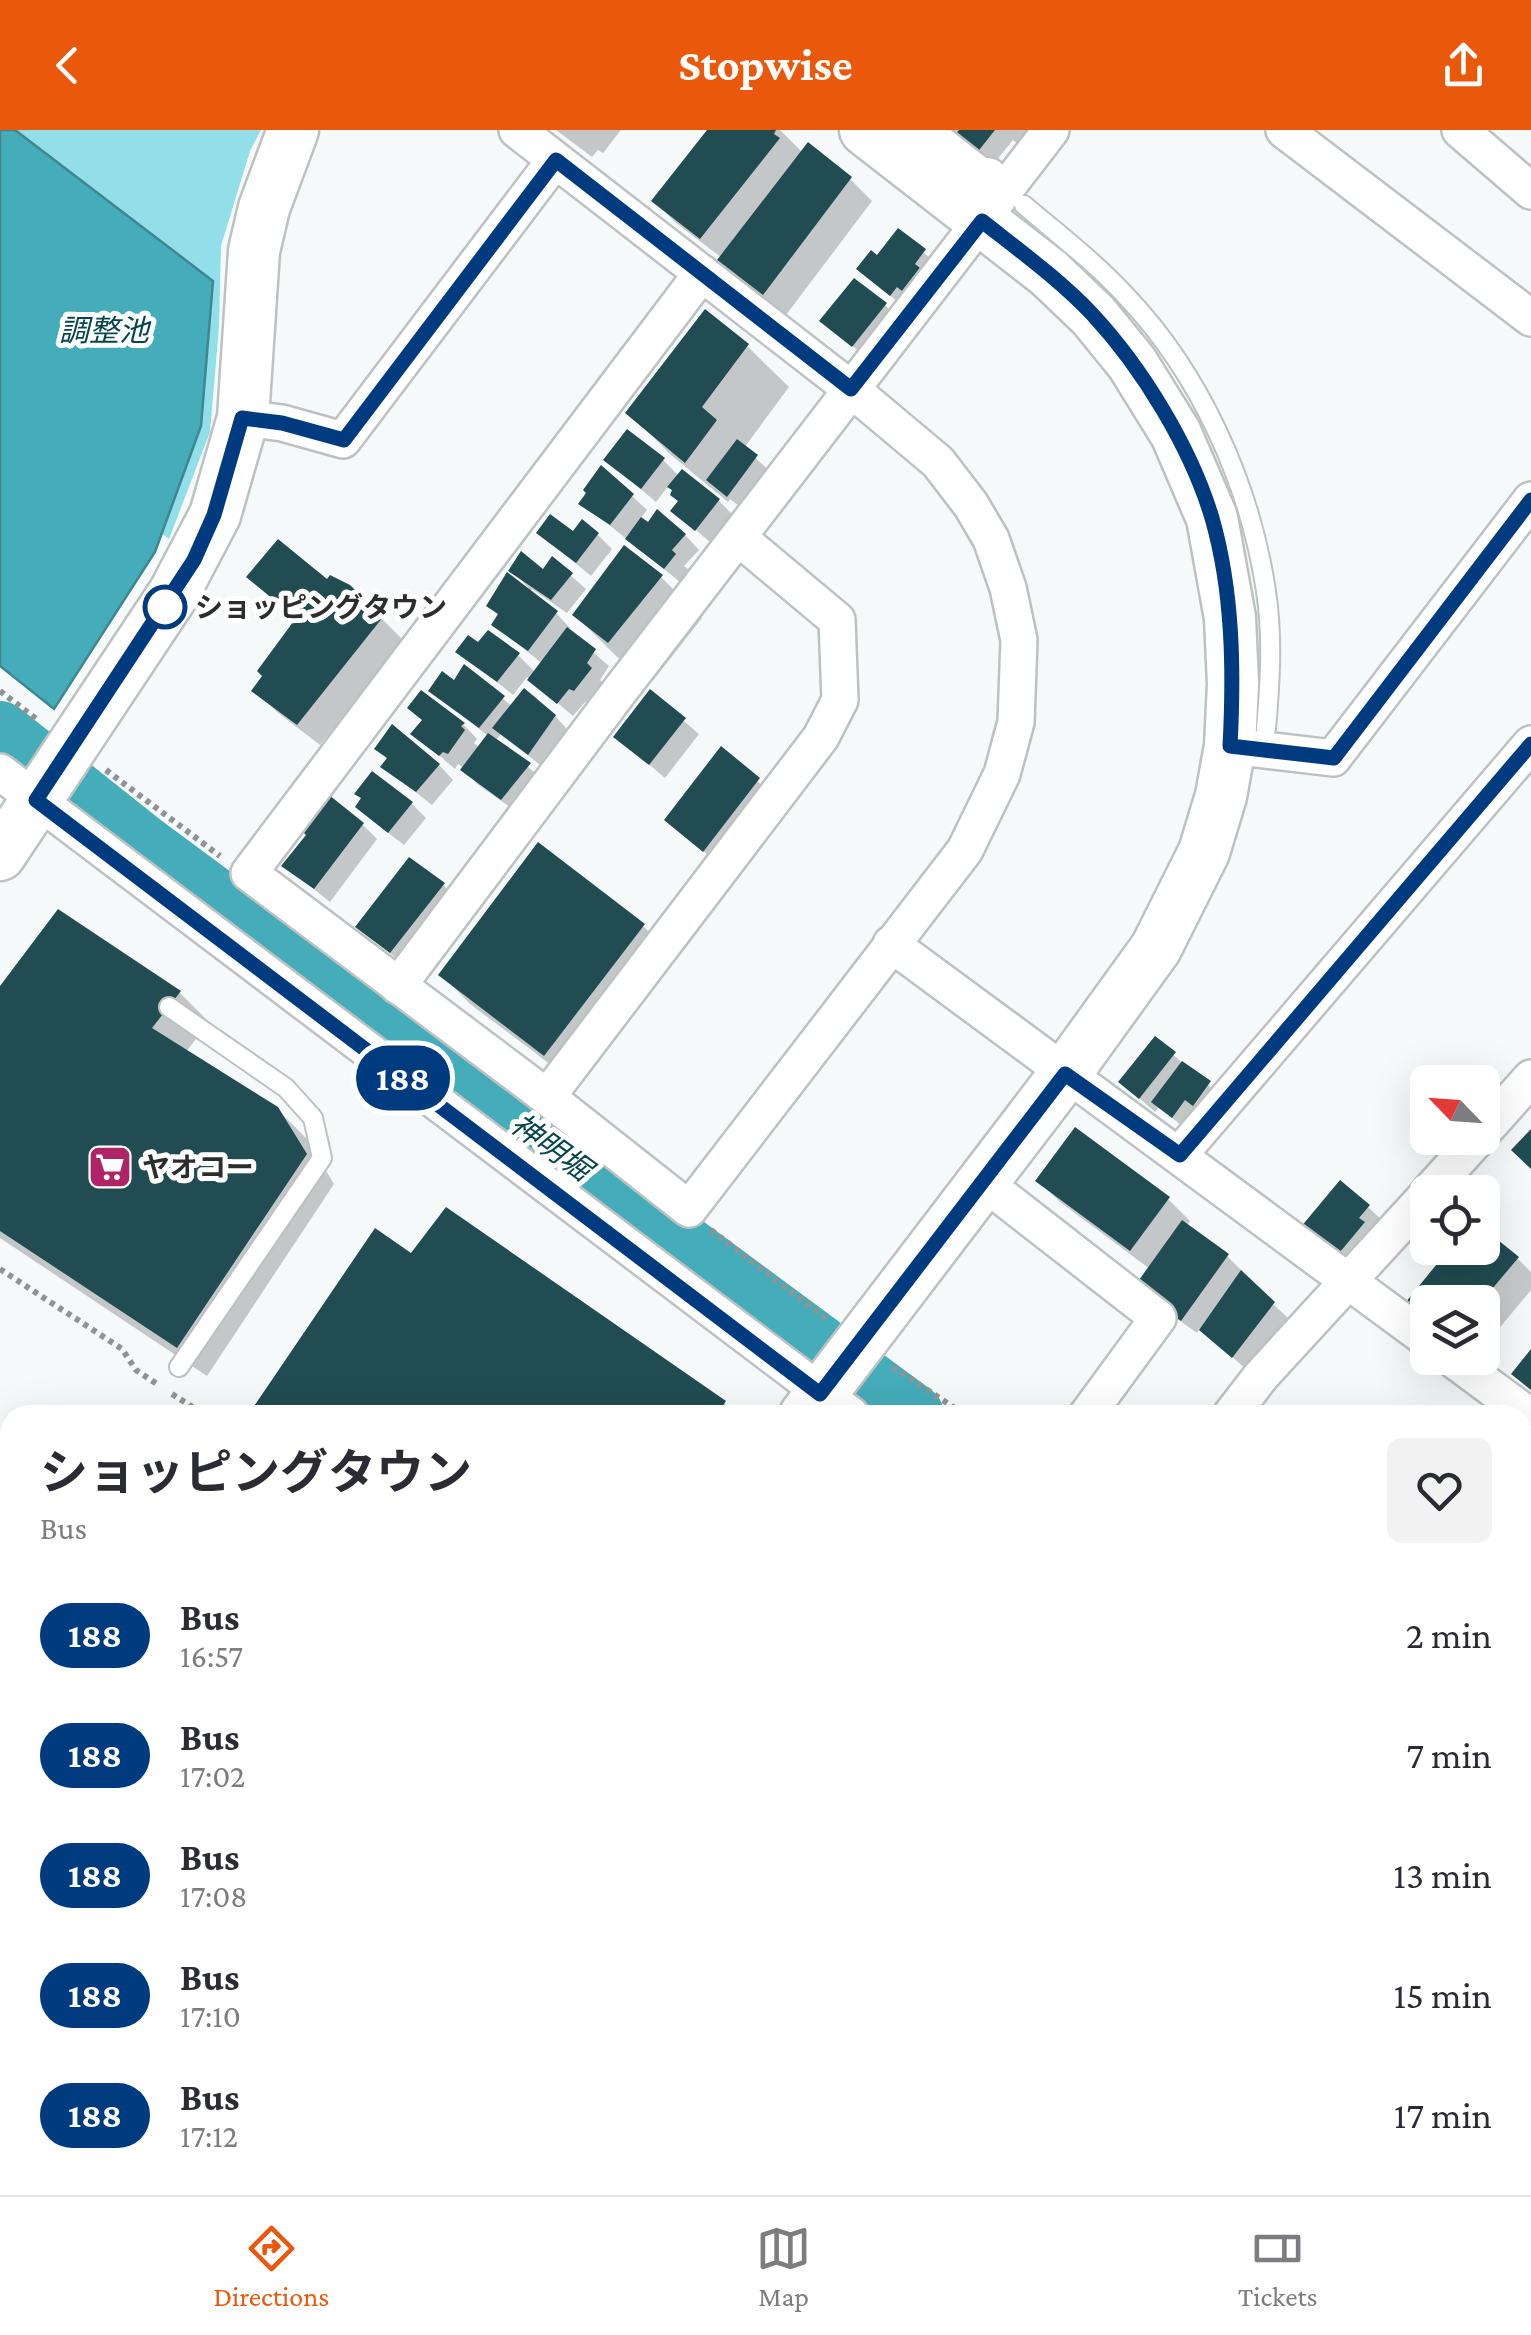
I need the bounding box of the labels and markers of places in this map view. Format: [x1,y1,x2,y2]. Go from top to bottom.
marker: ショッピングタウン [144,586,186,628]
place label: ショッピングタウン [195,592,447,623]
supermarket icon: ヤオコー [87,1144,133,1190]
place label: ヤオコー [142,1152,254,1183]

